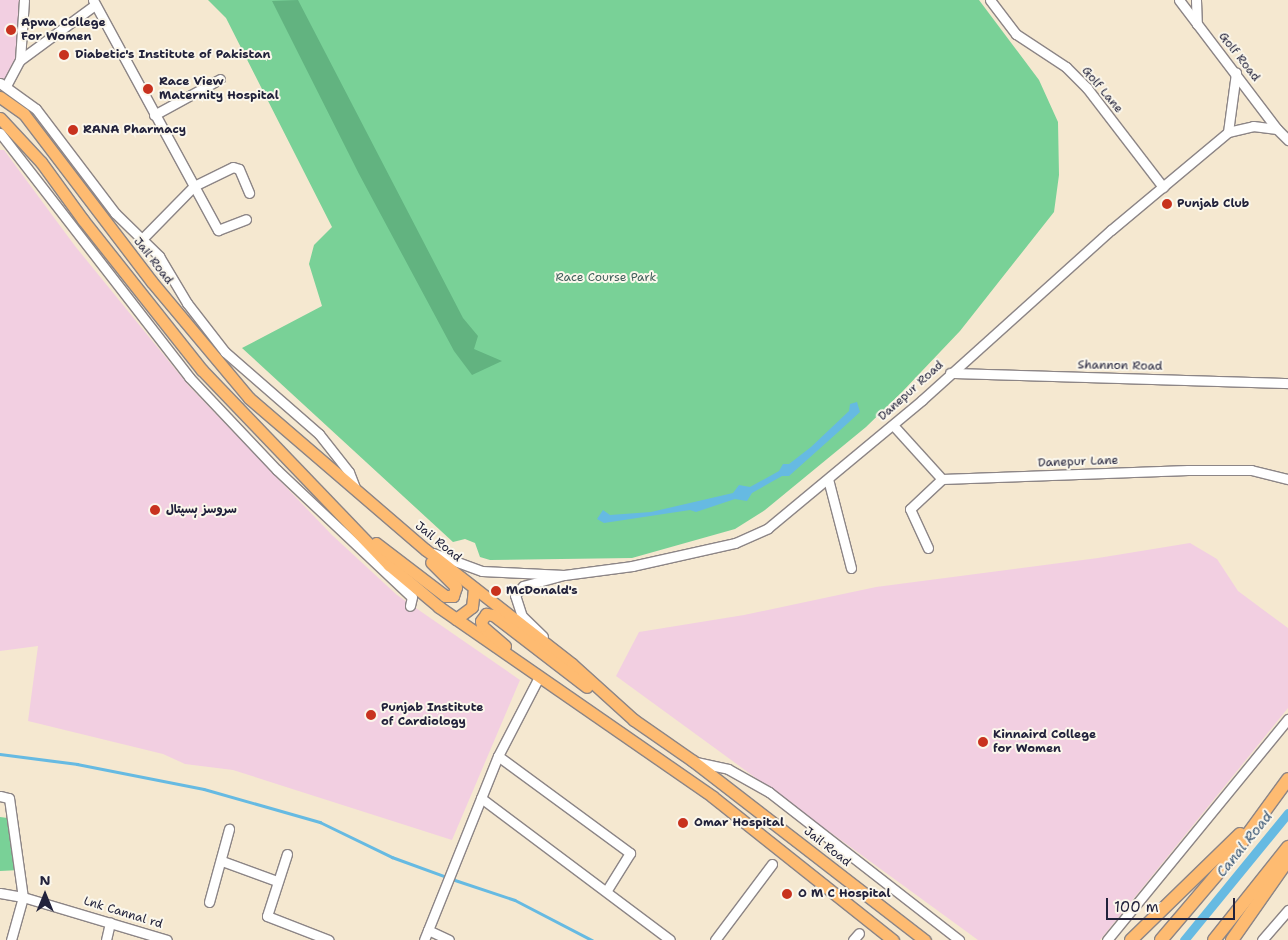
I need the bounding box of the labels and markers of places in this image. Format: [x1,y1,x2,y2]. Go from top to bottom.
place label: Apwa College For Women [21,16,106,44]
marker: Apwa College For Women [5,24,17,36]
marker: Diabetic's Institute of Pakistan [57,48,71,62]
place label: Diabetic's Institute of Pakistan [75,48,270,62]
place label: Race View Maternity Hospital [159,75,279,103]
marker: Race View Maternity Hospital [141,82,155,96]
place label: RANA Pharmacy [83,123,186,137]
marker: RANA Pharmacy [67,124,79,136]
place label: Punjab Club [1177,197,1249,211]
marker: Punjab Club [1161,198,1173,210]
marker: سروسز ہسپتال [148,503,162,517]
place label: سروسز ہسپتال [166,503,237,517]
place label: McDonald's [506,584,578,598]
marker: McDonald's [490,585,502,597]
place label: Punjab Institute of Cardiology [381,701,484,729]
marker: Punjab Institute of Cardiology [365,709,377,721]
place label: Kinnaird College for Women [993,728,1096,756]
marker: Kinnaird College for Women [977,736,989,748]
marker: Omar Hospital [676,816,690,830]
place label: Omar Hospital [694,816,784,830]
marker: O M C Hospital [780,887,794,901]
place label: O M C Hospital [798,887,891,901]

